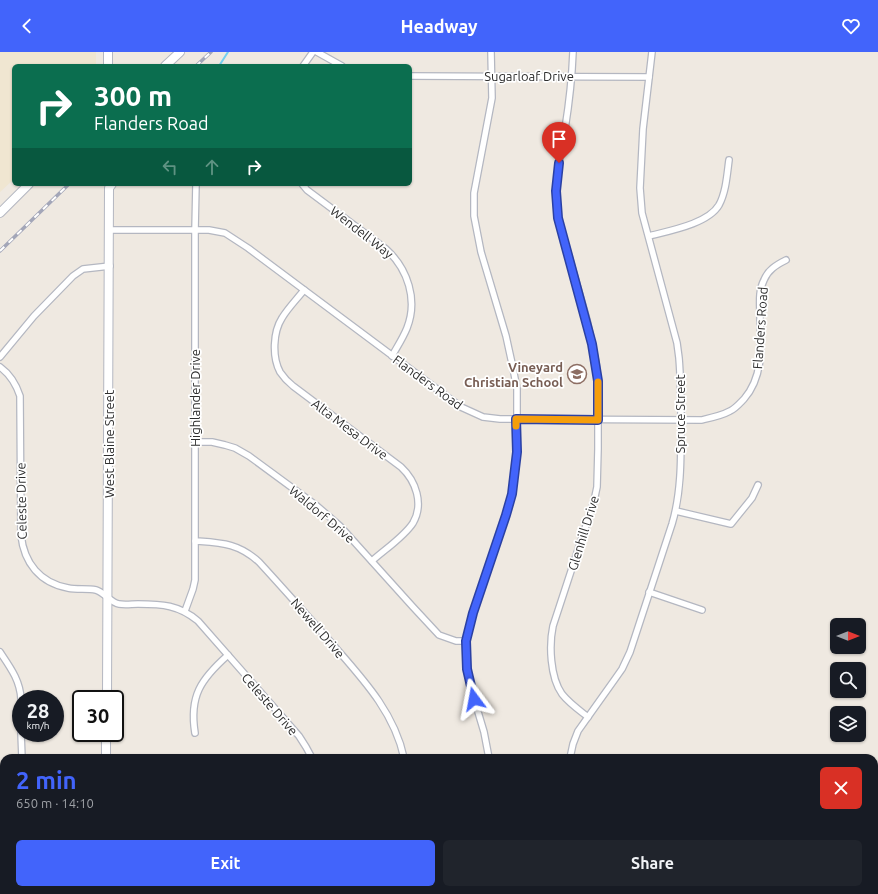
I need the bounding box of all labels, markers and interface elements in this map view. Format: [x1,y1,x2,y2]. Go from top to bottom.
icon: back [16,15,38,37]
icon: heart [840,15,862,37]
text: Headway [400,16,478,36]
street label: Sugarloaf Drive [484,69,574,83]
icon: right [28,80,80,132]
text: 300 m [94,80,172,111]
text: Flanders Road [94,113,208,133]
pin [542,122,576,163]
icon: arrive [548,128,570,150]
icon: left [159,156,181,178]
icon: ahead [201,156,223,178]
icon: right [243,156,265,178]
street label: Wendell Way [328,203,396,261]
street label: Flanders Road [750,286,770,370]
street label: Highlander Drive [188,349,202,447]
street label: Flanders Road [390,352,466,412]
place label: Vineyard Christian School [464,360,563,389]
school or university icon: Vineyard Christian School [566,363,588,385]
street label: Spruce Street [673,374,687,454]
street label: West Blaine Street [102,390,116,498]
street label: Alta Mesa Drive [309,396,391,462]
street label: Celeste Drive [13,462,29,540]
street label: Waldorf Drive [287,483,357,545]
street label: Glenhill Drive [565,494,601,572]
street label: Newell Drive [288,595,348,661]
north arrow [830,618,866,654]
map controls [830,618,866,742]
button: search [830,662,866,698]
street label: Celeste Drive [239,670,301,738]
position arrow [453,678,495,720]
speed limit sign: 30 [72,690,124,742]
text: 28 [27,699,49,722]
button: layers [830,706,866,742]
text: km/h [26,720,50,731]
text: 2 min [16,767,77,794]
button: close [820,767,862,809]
text: 650 m · 14:10 [16,796,94,810]
button: Exit [16,840,435,886]
button: Share [443,840,862,886]

